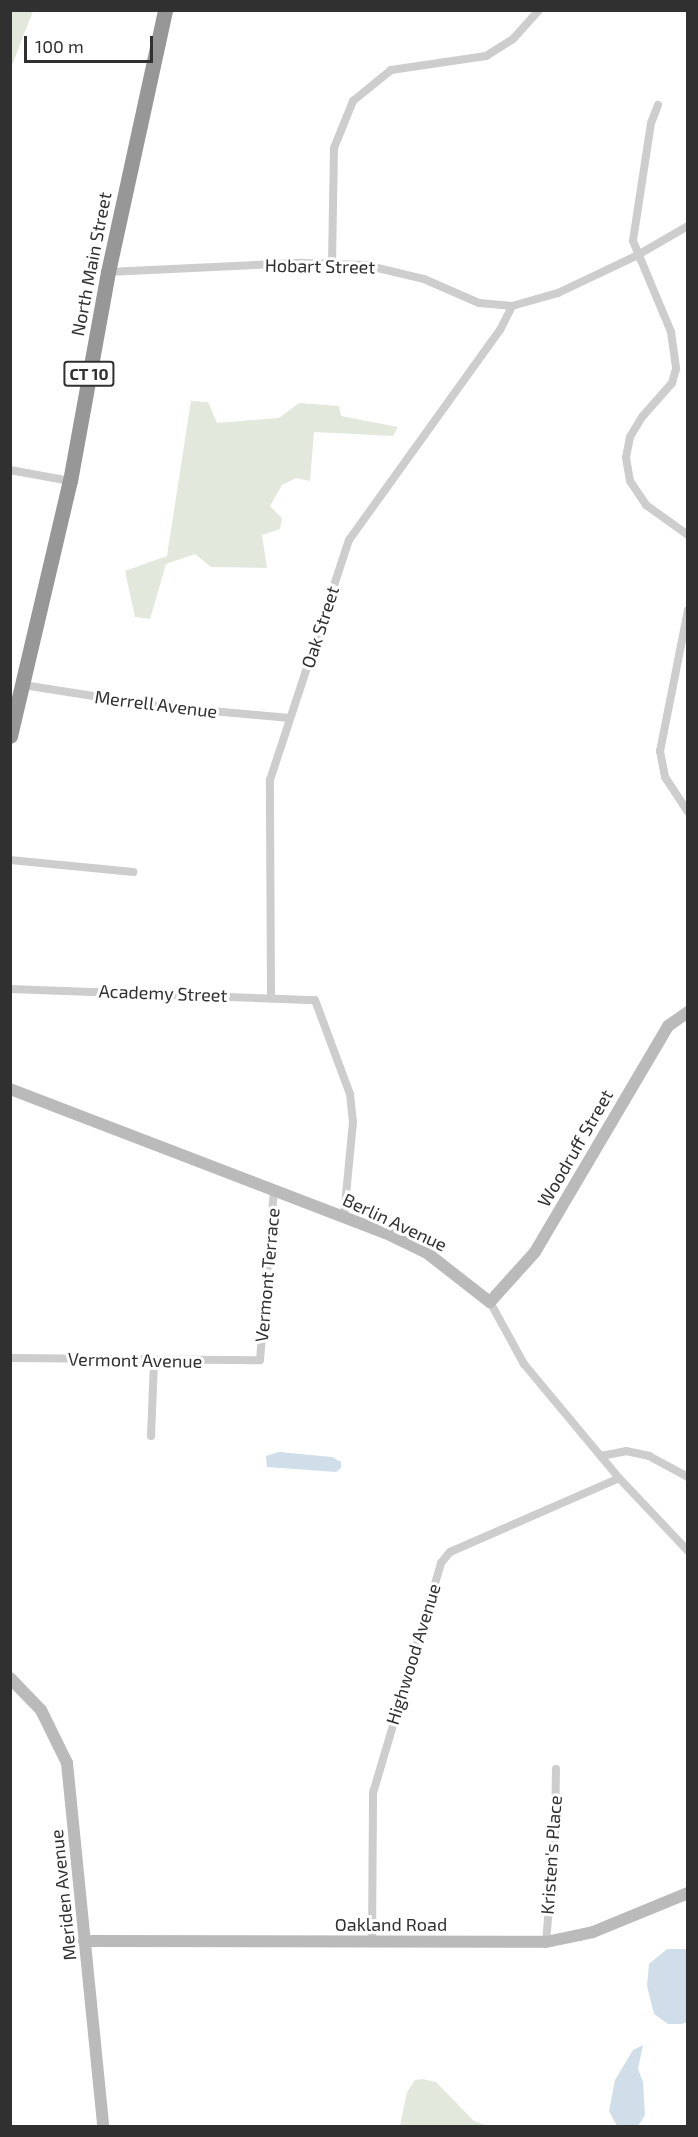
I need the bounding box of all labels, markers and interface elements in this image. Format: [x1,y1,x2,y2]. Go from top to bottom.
scale bar [27,24,156,62]
text: 100 m [35,35,84,57]
street label: North Main Street [66,190,116,338]
street label: Hobart Street [265,254,375,278]
road number: CT 10 [62,361,116,387]
street label: Oak Street [297,583,343,671]
street label: Merrell Avenue [93,686,219,722]
street label: Academy Street [98,980,228,1006]
street label: Woodruff Street [533,1086,617,1210]
street label: Berlin Avenue [339,1188,451,1256]
street label: Vermont Terrace [250,1207,284,1343]
street label: Vermont Avenue [67,1348,203,1372]
street label: Highwood Avenue [381,1581,445,1727]
street label: Kristen's Place [536,1795,566,1915]
street label: Meriden Avenue [45,1828,81,1962]
street label: Oakland Road [335,1913,447,1935]

